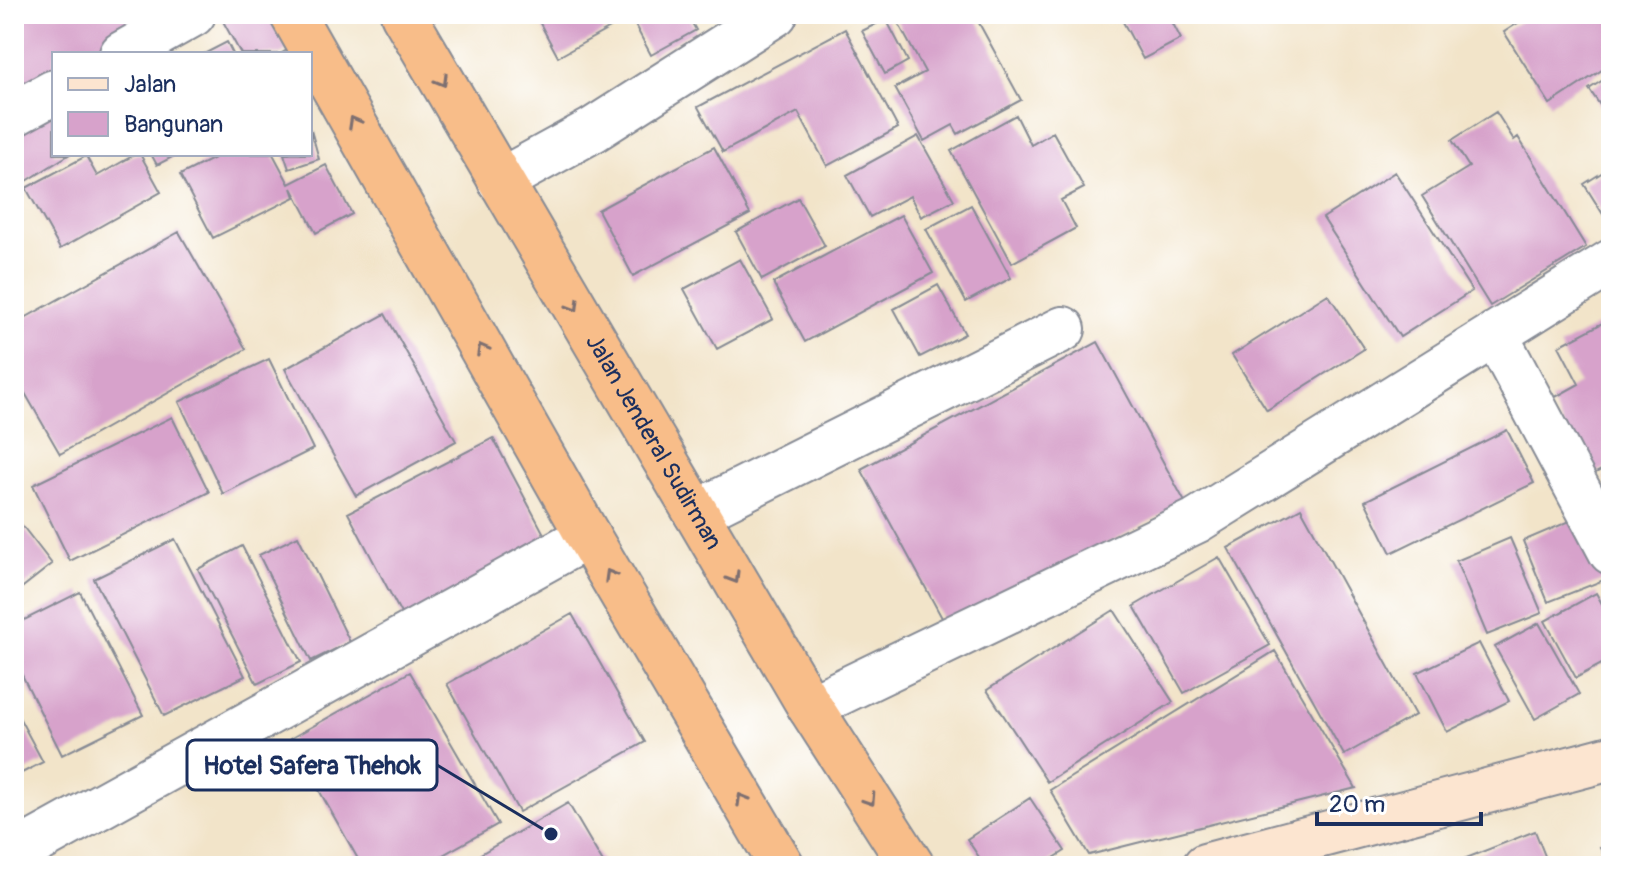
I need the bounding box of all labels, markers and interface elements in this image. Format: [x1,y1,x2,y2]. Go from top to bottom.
legend [52,52,312,156]
text: Jalan [124,70,176,99]
one-way arrow [432,73,448,87]
text: Bangunan [124,110,223,139]
one-way arrow [348,117,364,131]
one-way arrow [564,297,580,312]
street label: Jalan Jenderal Sudirman [580,329,729,555]
one-way arrow [476,343,491,357]
one-way arrow [604,569,620,584]
one-way arrow [724,569,740,584]
callout: Hotel Safera Thehok [187,740,437,790]
text: Hotel Safera Thehok [203,750,422,782]
scale bar [1317,776,1481,826]
text: 20 m [1329,790,1385,819]
one-way arrow [860,791,875,806]
one-way arrow [736,793,752,808]

